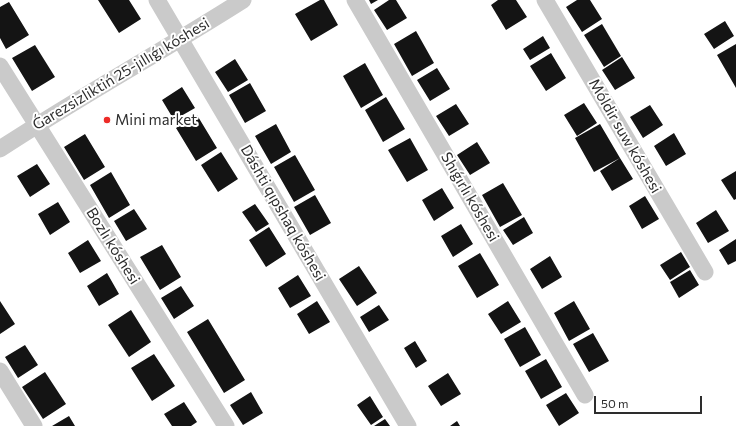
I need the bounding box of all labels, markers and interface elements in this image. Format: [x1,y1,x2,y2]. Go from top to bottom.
street label: Ǵarezsizliktiń 25-jıllıǵı kóshesi [29,14,213,134]
street label: Móldir suw kóshesi [585,76,665,196]
place label: Mini market [115,111,197,129]
marker: Mini market [102,115,112,125]
street label: Dáshti qıpshaq kóshesi [237,142,329,284]
street label: Shıǵırlı kóshesi [437,149,503,245]
street label: Bozlı kóshesi [82,204,144,288]
scale bar [596,388,704,414]
text: 50 m [601,396,629,410]

